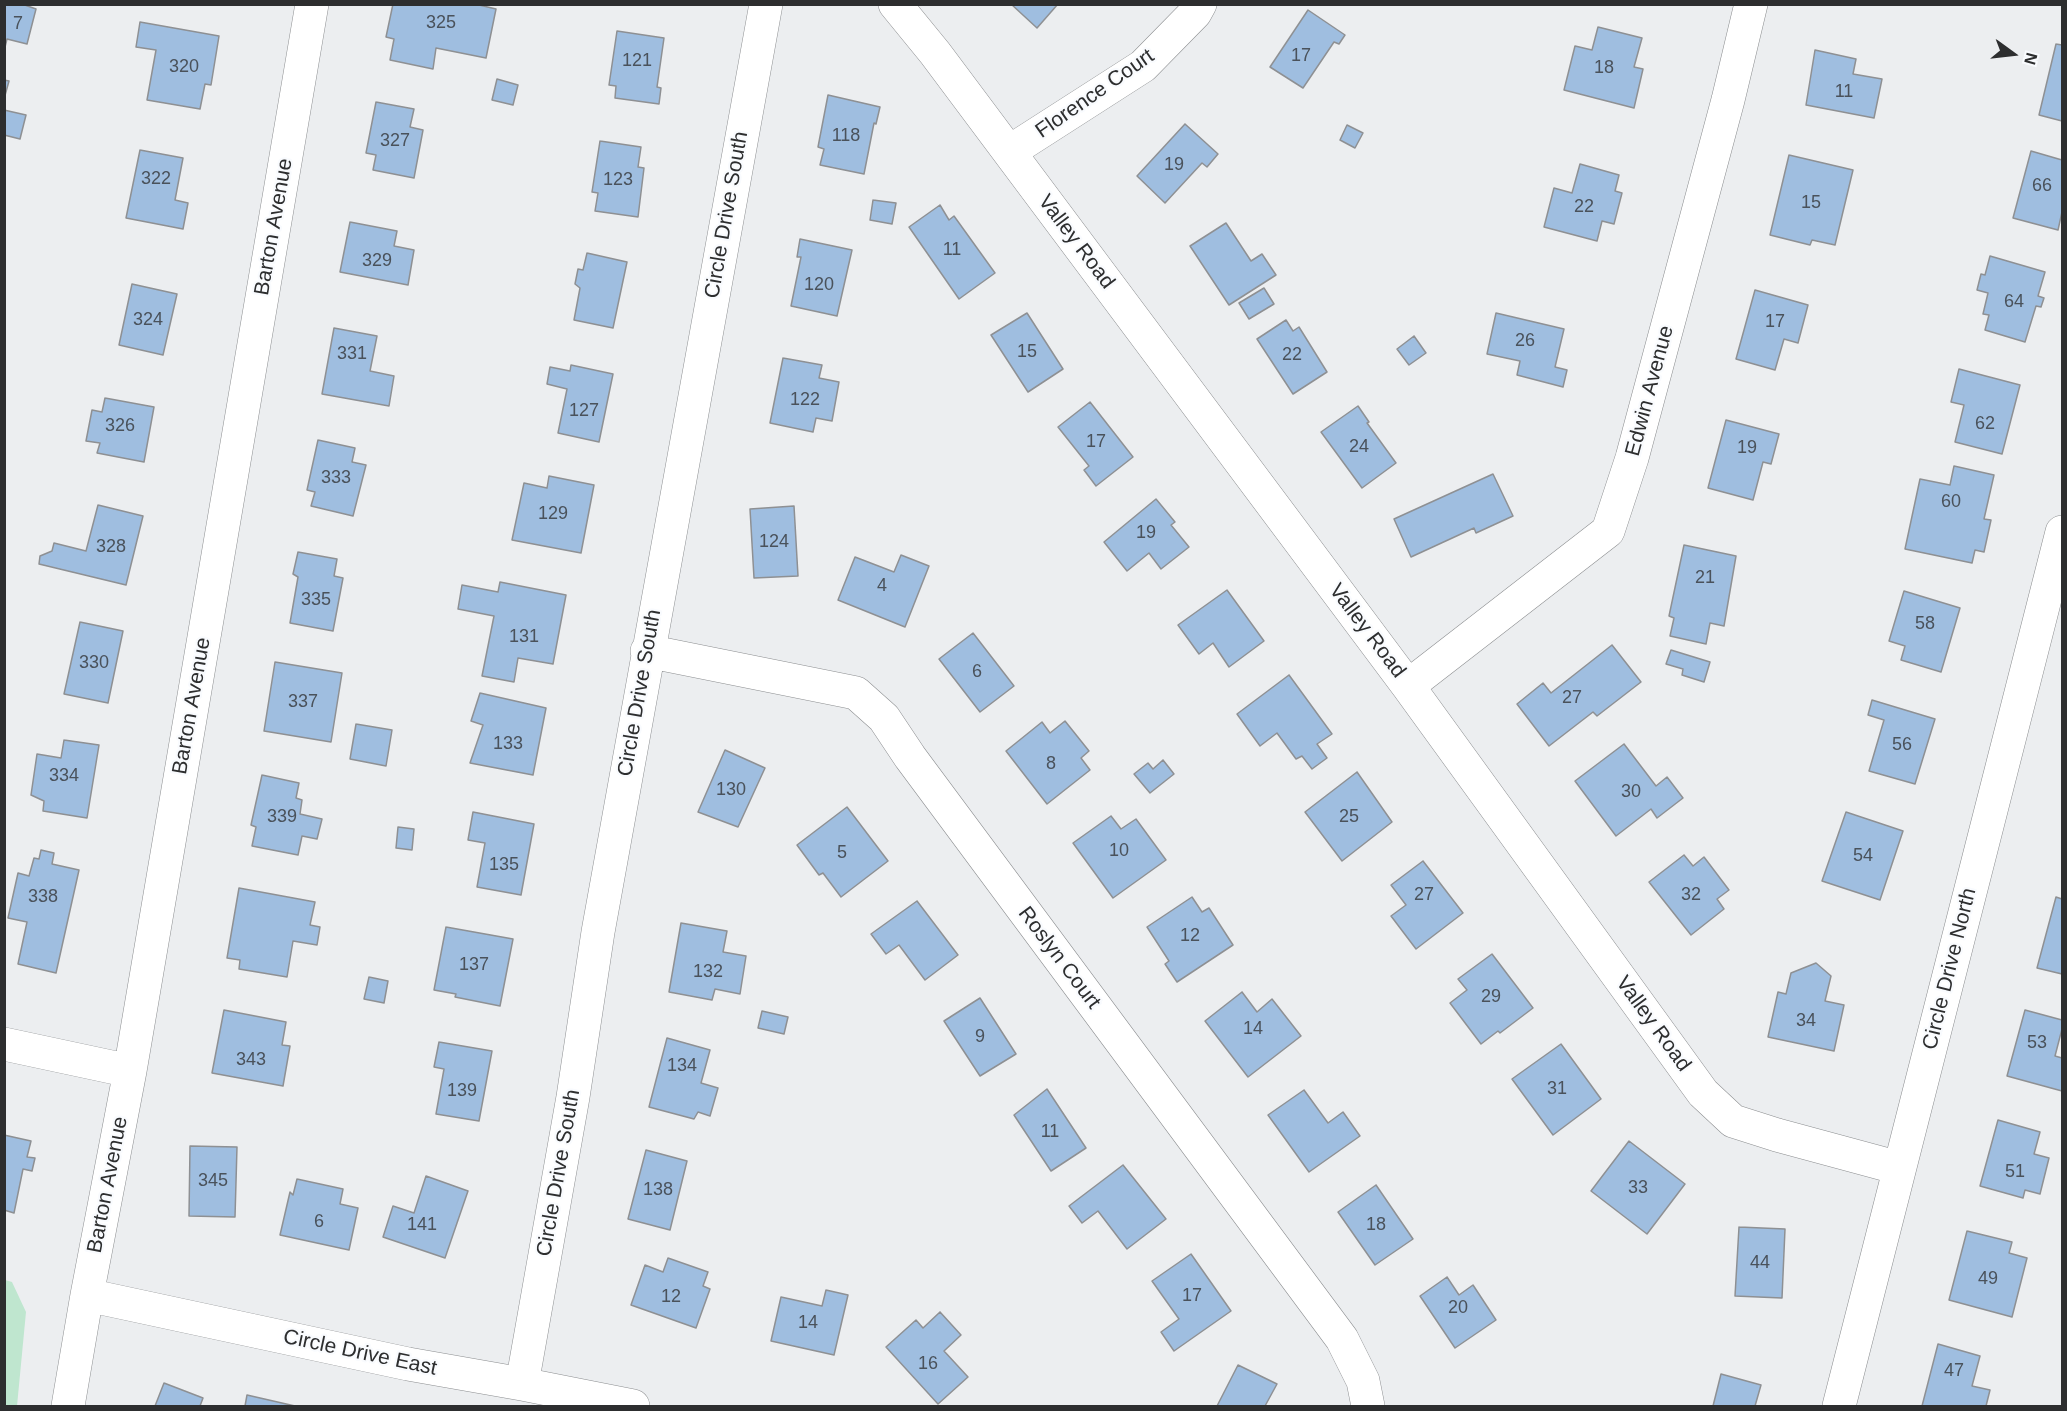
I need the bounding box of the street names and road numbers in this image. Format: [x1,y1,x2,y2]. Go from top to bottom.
street label: Florence Court [1031,44,1159,144]
street label: Circle Drive South [700,129,754,301]
street label: Barton Avenue [250,157,298,297]
street label: Valley Road [1032,190,1120,294]
street label: Edwin Avenue [1621,323,1679,459]
street label: Valley Road [1323,579,1411,683]
street label: Circle Drive South [613,607,667,779]
street label: Barton Avenue [168,636,216,776]
street label: Circle Drive North [1918,886,1982,1052]
street label: Roslyn Court [1012,902,1106,1014]
street label: Valley Road [1610,971,1696,1077]
street label: Circle Drive South [532,1087,586,1259]
street label: Barton Avenue [82,1115,134,1255]
street label: Circle Drive East [281,1324,439,1382]

